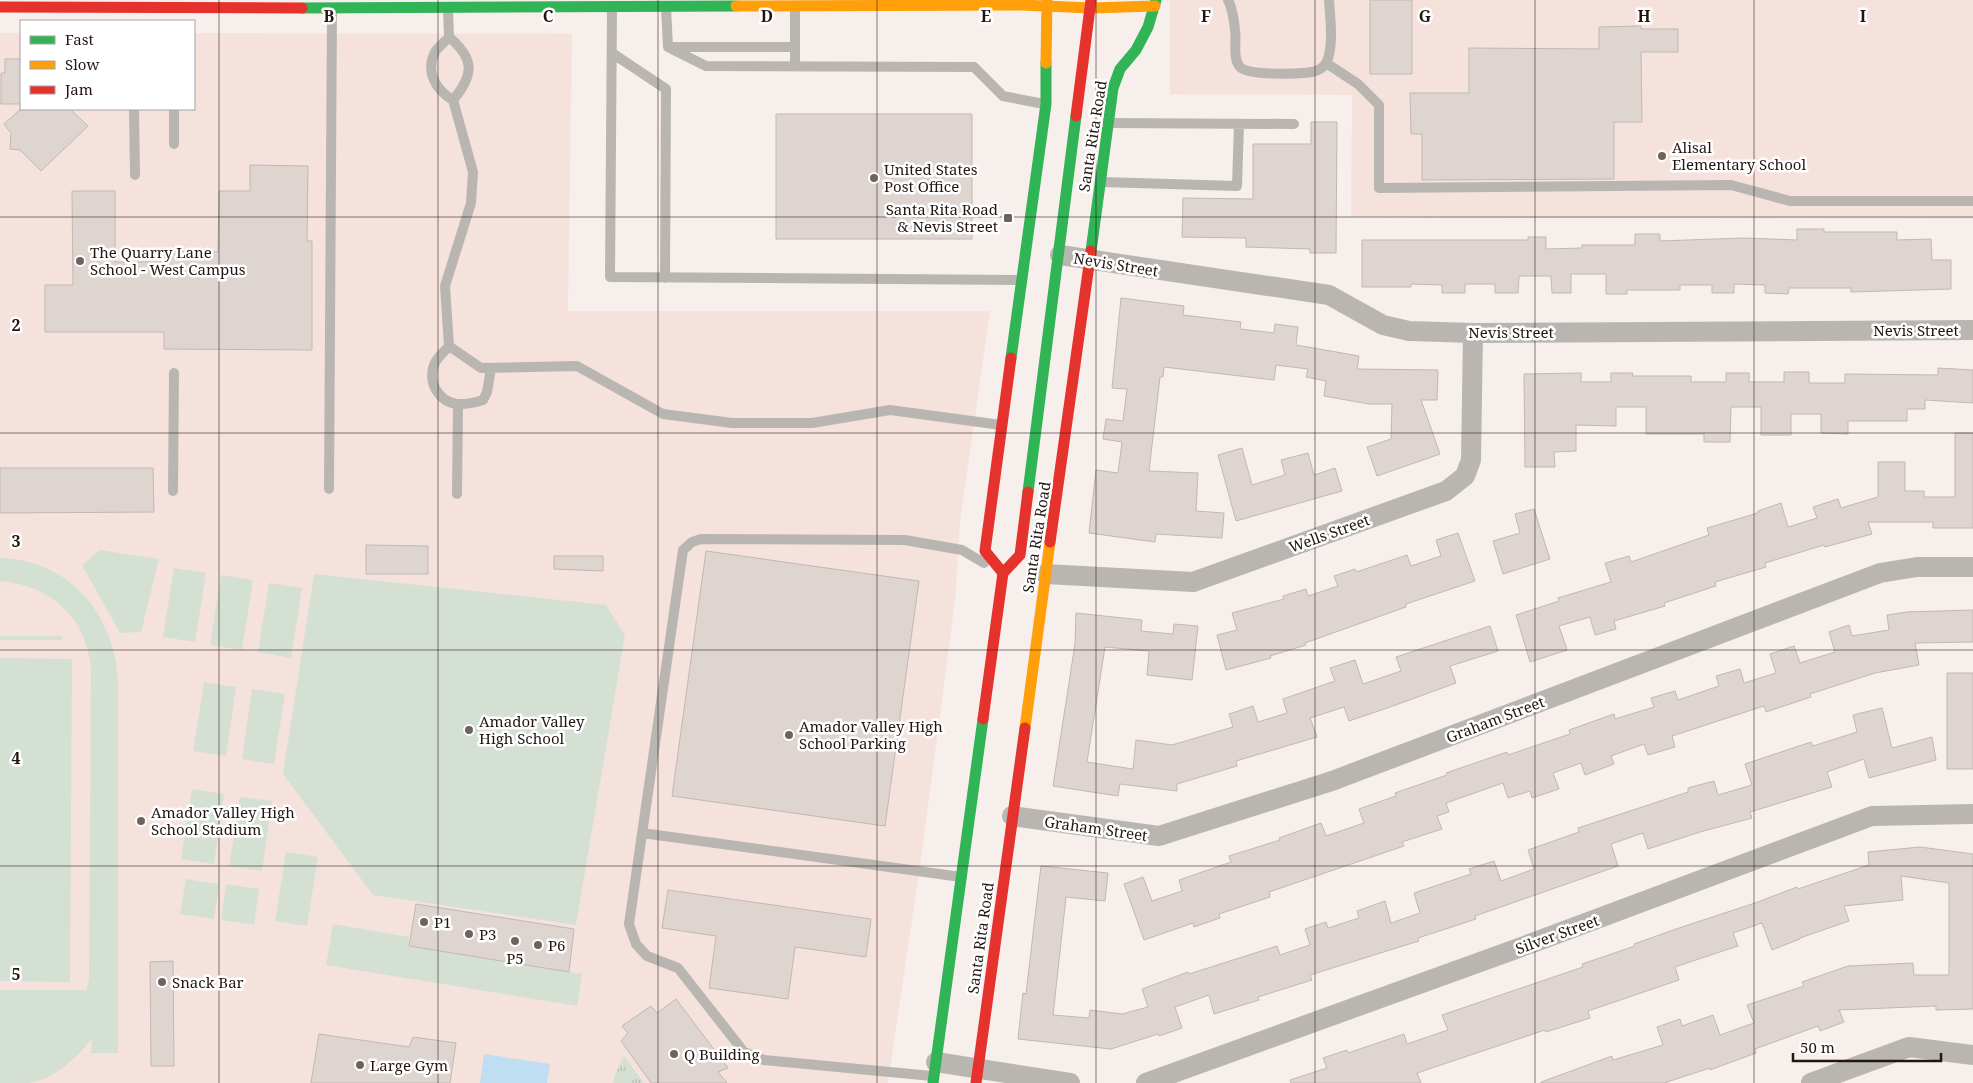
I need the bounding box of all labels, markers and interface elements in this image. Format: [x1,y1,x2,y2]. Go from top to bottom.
text: B [324,5,335,27]
text: C [543,5,554,27]
text: D [761,5,773,27]
text: E [981,5,991,27]
text: F [1201,5,1211,27]
text: G [1419,5,1431,27]
text: H [1637,5,1651,27]
text: I [1860,5,1866,27]
legend [20,20,195,110]
text: Fast [65,29,94,49]
text: Slow [65,54,99,74]
text: Jam [64,79,93,99]
street label: Santa Rita Road [1073,79,1111,193]
place label: Alisal Elementary School [1672,137,1806,174]
marker: Alisal Elementary School [1656,150,1668,162]
place label: United States Post Office [884,159,978,196]
marker: United States Post Office [868,172,880,184]
place label: Santa Rita Road & Nevis Street [886,199,998,236]
marker: Santa Rita Road & Nevis Street [1002,212,1014,224]
place label: The Quarry Lane School - West Campus [90,242,246,279]
street label: Nevis Street [1072,247,1160,281]
marker: The Quarry Lane School - West Campus [74,255,86,267]
text: 2 [11,314,21,336]
street label: Nevis Street [1873,320,1959,340]
street label: Nevis Street [1468,322,1554,342]
street label: Santa Rita Road [1017,480,1055,594]
street label: Wells Street [1286,509,1372,557]
text: 3 [11,530,21,552]
street label: Graham Street [1443,691,1547,747]
place label: Amador Valley High School [479,711,585,748]
place label: Amador Valley High School Parking [799,716,943,753]
marker: Amador Valley High School [463,724,475,736]
marker: Amador Valley High School Parking [783,729,795,741]
text: 4 [11,747,21,769]
place label: Amador Valley High School Stadium [151,802,295,839]
street label: Graham Street [1043,811,1149,845]
marker: Amador Valley High School Stadium [135,815,147,827]
street label: Santa Rita Road [962,881,998,995]
street label: Silver Street [1513,910,1601,958]
place label: P1 [434,912,451,932]
marker: P1 [418,916,430,928]
place label: P3 [479,924,496,944]
marker: P3 [463,928,475,940]
marker: P5 [509,935,521,947]
place label: P6 [548,935,565,955]
marker: P6 [532,939,544,951]
place label: P5 [506,948,524,968]
text: 5 [11,963,21,985]
place label: Snack Bar [172,972,244,992]
marker: Snack Bar [156,976,168,988]
scale bar [1793,1030,1940,1062]
text: 50 m [1800,1037,1835,1057]
place label: Q Building [684,1044,760,1064]
marker: Q Building [668,1048,680,1060]
place label: Large Gym [370,1055,448,1075]
marker: Large Gym [354,1059,366,1071]

